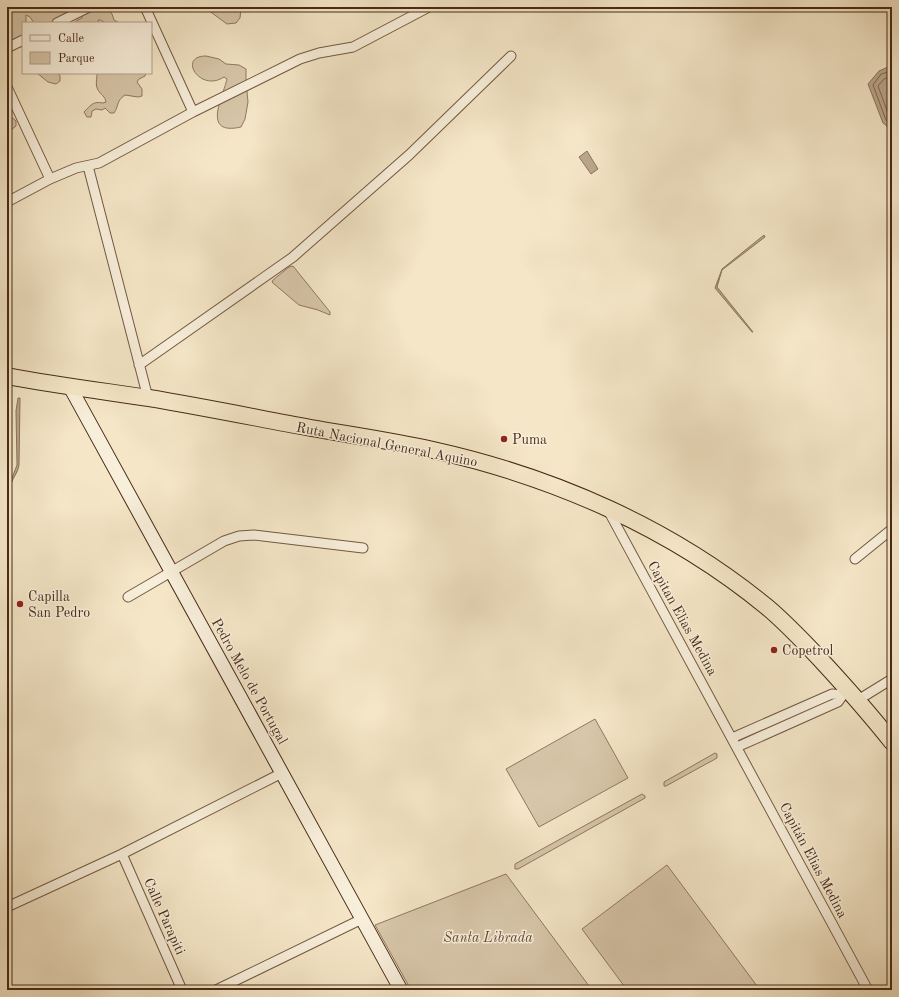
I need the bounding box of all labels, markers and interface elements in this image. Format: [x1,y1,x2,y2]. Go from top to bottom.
legend [22,22,152,74]
text: Calle [58,33,84,45]
text: Parque [58,53,95,65]
street label: Ruta Nacional General Aquino [295,421,479,469]
place label: Puma [512,433,547,447]
marker: Puma [499,434,509,444]
street label: Capitan Elias Medina [645,559,719,678]
place label: Capilla San Pedro [28,590,90,620]
marker: Capilla San Pedro [15,599,25,609]
street label: Pedro Melo de Portugal [209,616,290,747]
place label: Copetrol [782,644,834,658]
marker: Copetrol [769,645,779,655]
street label: Capitán Elias Medina [777,800,849,921]
street label: Calle Parapiti [141,876,187,957]
park label: Santa Librada [443,931,533,945]

